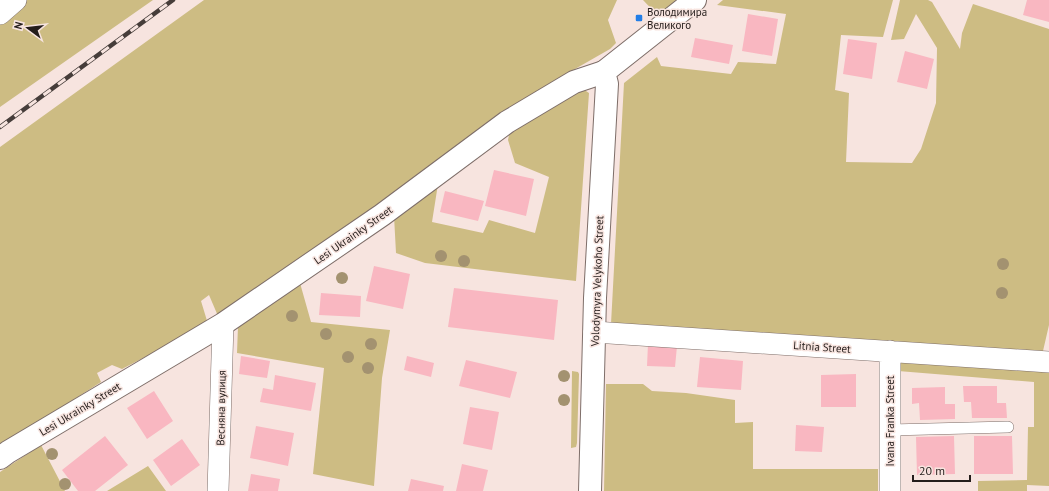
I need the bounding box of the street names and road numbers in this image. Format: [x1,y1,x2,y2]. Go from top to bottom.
street label: Lesi Ukrainky Street [311,203,395,267]
street label: Volodymyra Velykoho Street [588,215,606,348]
street label: Litnia Street [793,338,852,356]
street label: Весняна вулиця [213,370,229,446]
street label: Ivana Franka Street [883,375,897,467]
street label: Lesi Ukrainky Street [37,379,124,439]

